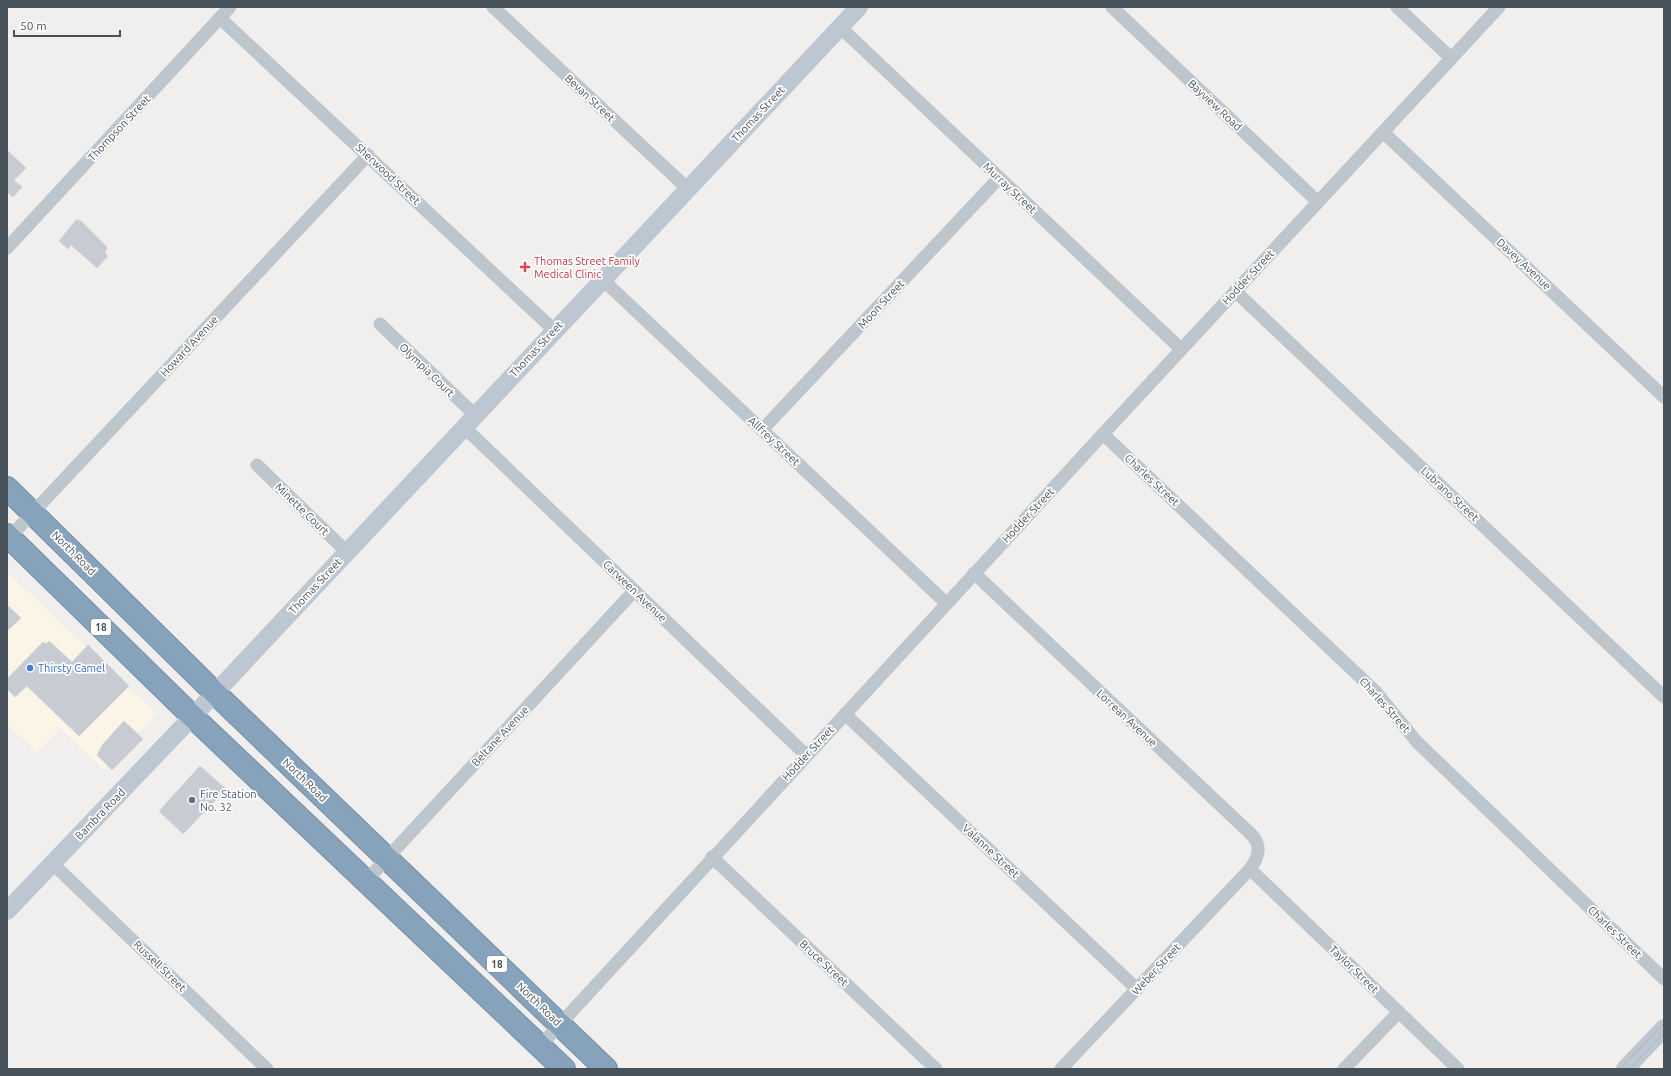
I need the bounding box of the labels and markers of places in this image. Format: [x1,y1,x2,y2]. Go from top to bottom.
place label: Thomas Street Family Medical Clinic [534,255,641,280]
marker: Thomas Street Family Medical Clinic [519,261,531,273]
place label: Thirsty Camel [38,662,105,674]
marker: Thirsty Camel [25,663,35,673]
place label: Fire Station No. 32 [200,788,257,813]
marker: Fire Station No. 32 [187,795,197,805]

